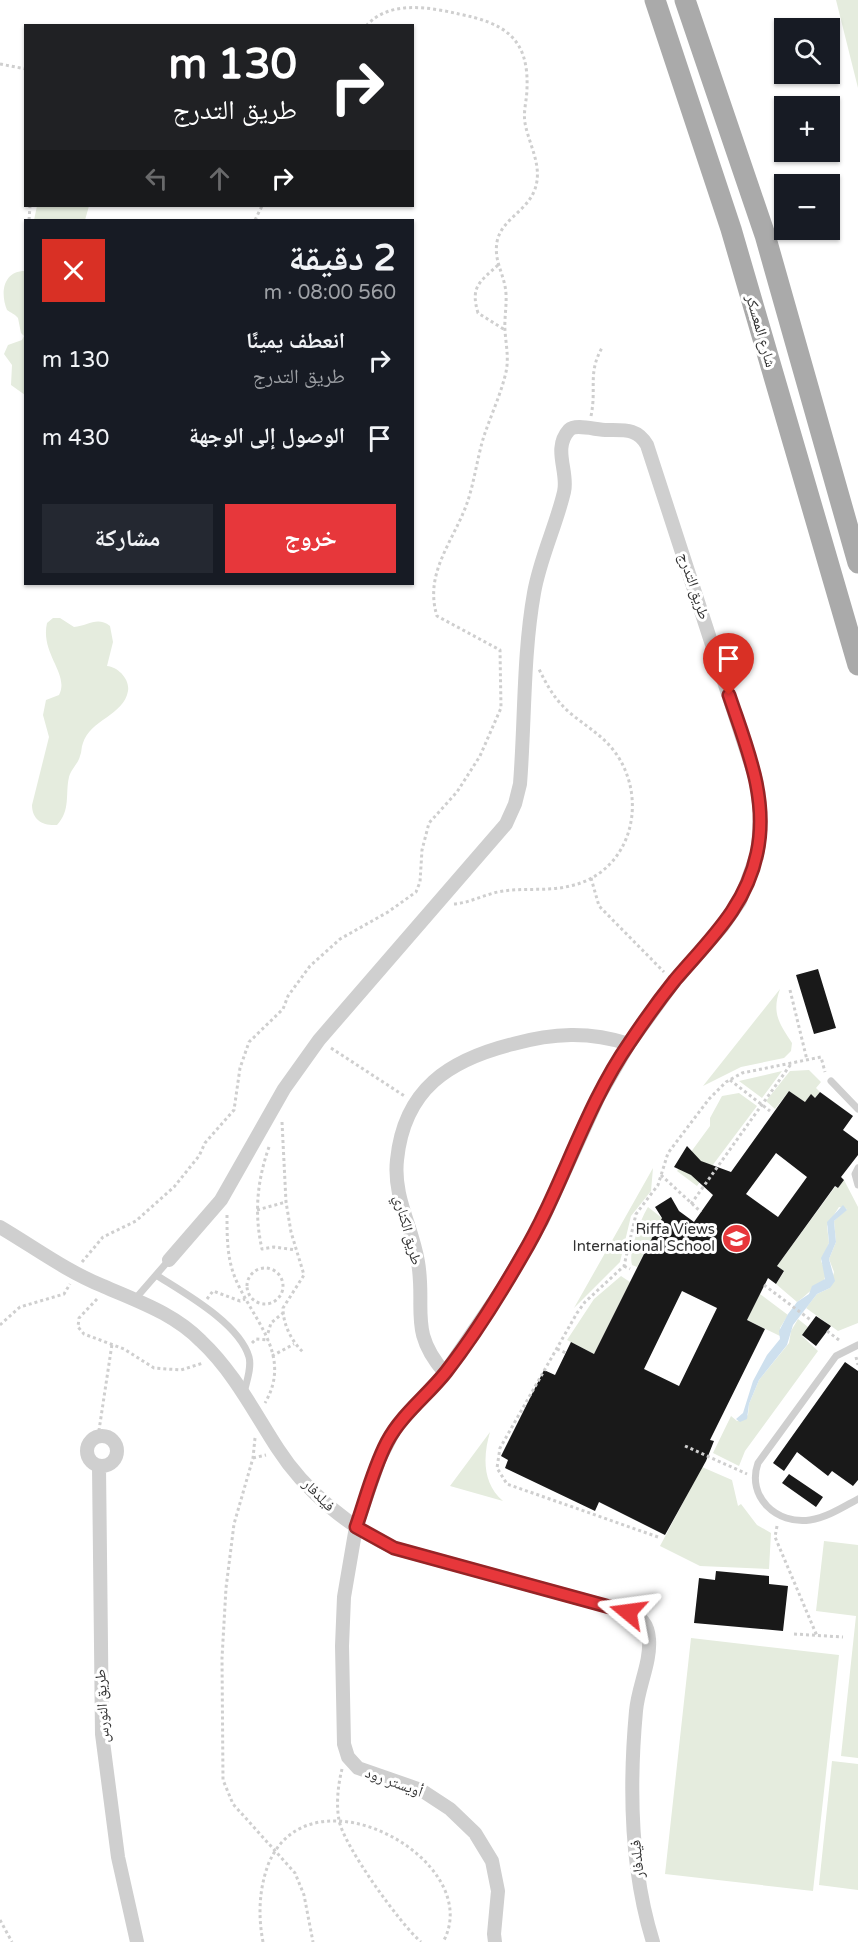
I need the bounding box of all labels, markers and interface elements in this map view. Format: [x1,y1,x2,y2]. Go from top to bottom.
map controls [774,18,840,240]
button: search [774,18,840,84]
text: 130 m [168,39,297,90]
icon: right [318,48,396,126]
text: طريق التدرج [172,94,297,127]
button: + [774,96,840,162]
icon: left [140,162,173,195]
icon: ahead [203,162,236,195]
icon: right [266,162,299,195]
button: − [774,174,840,240]
text: 2 دقيقة [288,237,396,280]
button: close [42,239,105,302]
text: 560 m · 08:00 [264,281,396,305]
street label: شارع المعسكر [741,292,780,370]
text: انعطف يمينًا [246,328,345,354]
icon: right [363,344,396,377]
text: 130 m [42,347,109,373]
text: طريق التدرج [253,365,345,389]
icon: arrive [363,422,396,455]
text: الوصول إلى الوجهة [189,423,345,449]
text: 430 m [42,425,109,451]
button: مشاركة [42,504,213,573]
button: خروج [225,504,396,573]
street label: طريق التدرج [674,550,713,622]
pin [703,633,754,695]
icon: arrive [712,642,745,675]
street label: طريق الكناري [387,1193,426,1268]
place label: Riffa Views International School [573,1220,715,1255]
school or university icon: Riffa Views International School [720,1222,752,1254]
street label: فيلدفار [299,1474,339,1515]
position arrow [596,1580,660,1644]
street label: طريق النورس [91,1669,114,1743]
street label: أويستر رود [363,1763,425,1801]
street label: فيلدفار [626,1839,648,1880]

